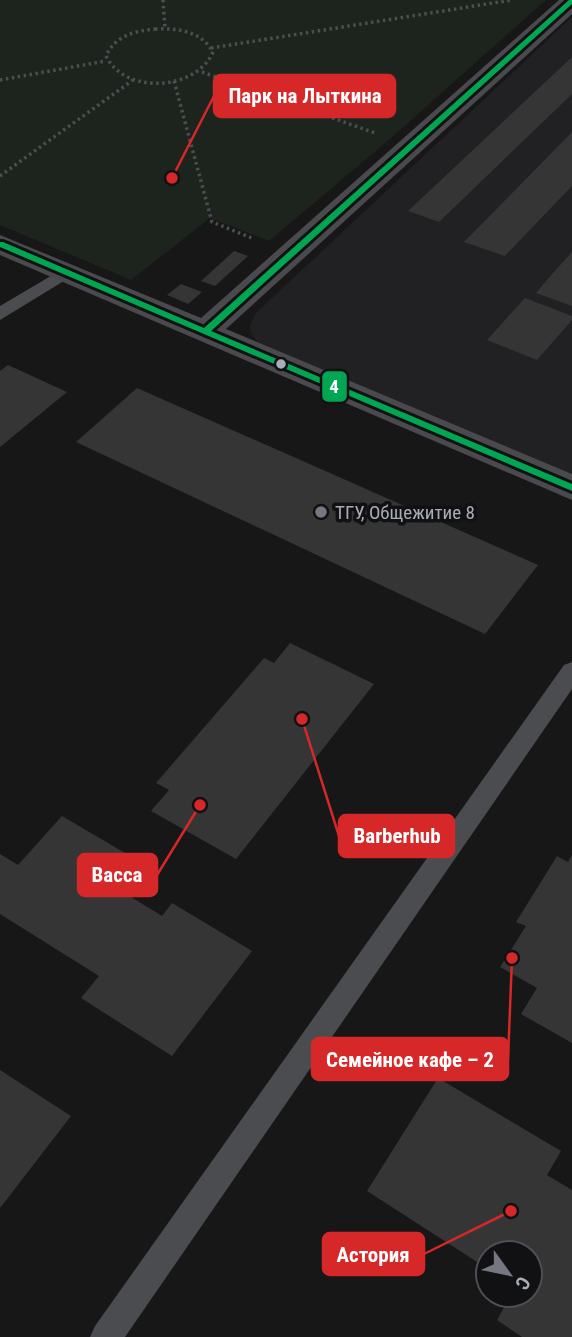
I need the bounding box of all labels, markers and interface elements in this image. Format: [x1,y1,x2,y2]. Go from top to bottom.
callout: Парк на Лыткина [214,75,395,117]
text: Парк на Лыткина [228,84,382,108]
unlabelled marker [274,357,288,371]
line badge: 4 [321,370,348,403]
text: 4 [329,375,339,398]
place label: ТГУ, Общежитие 8 [335,501,475,524]
marker: ТГУ, Общежитие 8 [313,504,329,520]
callout: Barberhub [339,815,454,857]
text: Barberhub [353,824,441,848]
callout: Васса [78,854,157,896]
text: Васса [92,863,143,887]
callout: Семейное кафе – 2 [312,1038,508,1080]
text: Семейное кафе – 2 [326,1048,494,1072]
callout: Астория [323,1233,424,1275]
north arrow [474,1239,544,1309]
text: Астория [336,1243,410,1267]
text: С [510,1272,535,1294]

